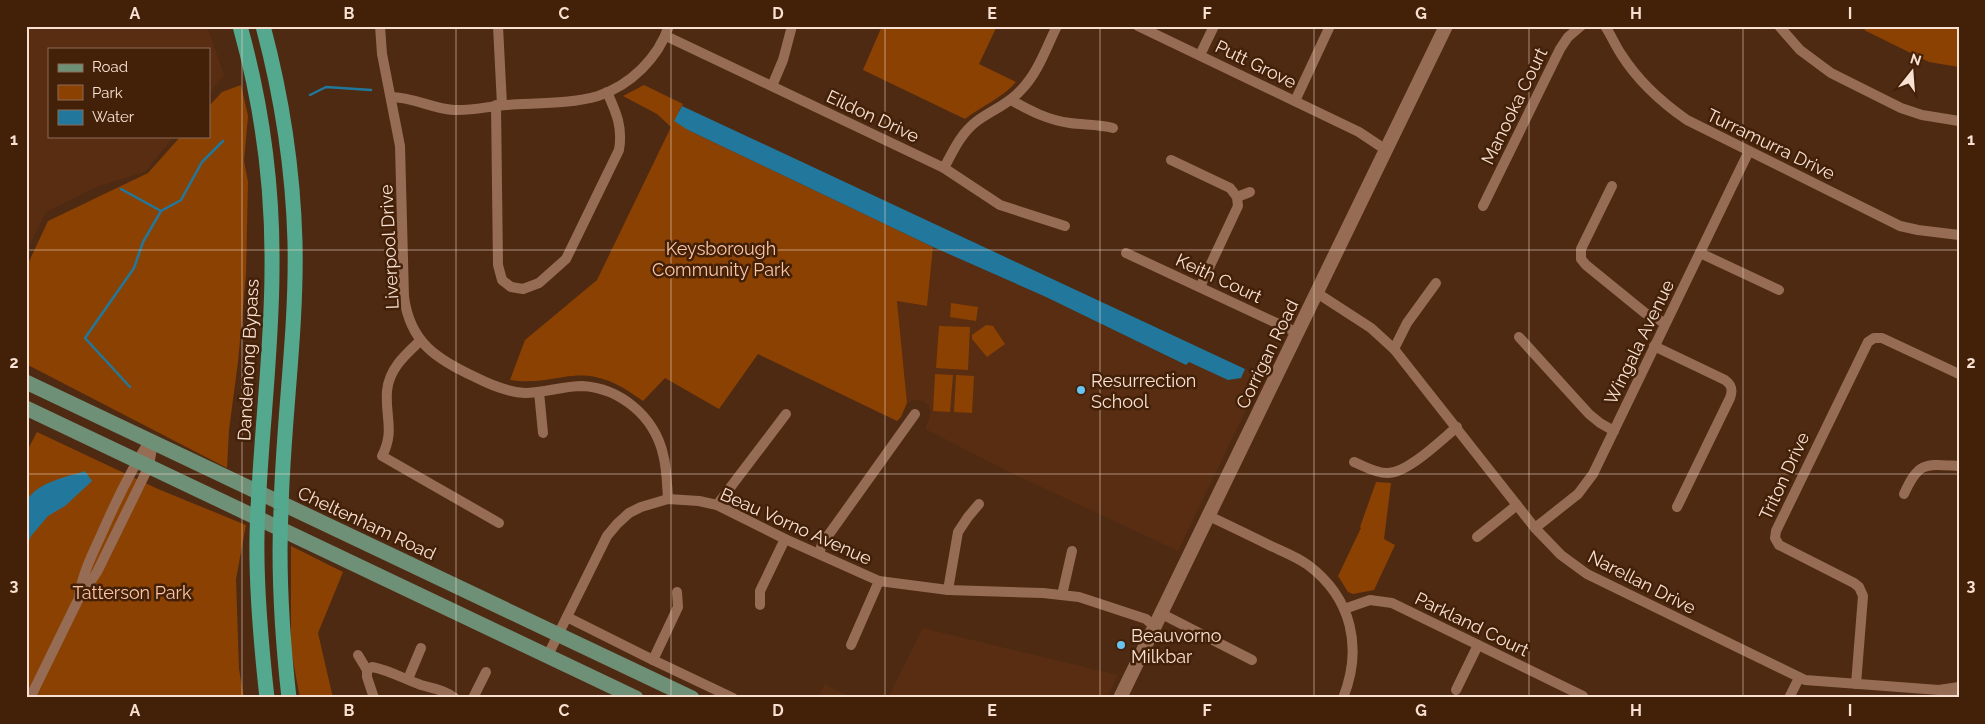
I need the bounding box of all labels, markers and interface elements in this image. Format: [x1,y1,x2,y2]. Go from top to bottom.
text: A [130,4,141,23]
text: B [344,4,355,23]
text: C [559,4,570,23]
text: D [772,4,784,23]
text: E [987,4,997,23]
text: F [1202,4,1212,23]
text: G [1415,4,1427,23]
text: H [1630,4,1642,23]
text: I [1848,4,1852,23]
street label: Putt Grove [1212,35,1300,93]
street label: Manooka Court [1477,44,1551,168]
legend [48,48,210,138]
north arrow [1888,48,1938,98]
text: N [1908,50,1923,69]
text: Road [92,58,128,76]
text: Park [92,84,123,102]
street label: Eildon Drive [823,85,923,147]
street label: Turramurra Drive [1704,104,1839,184]
text: Water [92,108,135,126]
text: 1 [10,130,18,149]
text: 1 [1967,130,1975,149]
street label: Liverpool Drive [375,184,403,310]
park label: Keysborough Community Park [652,238,790,280]
street label: Keith Court [1173,249,1265,307]
street label: Wingala Avenue [1600,276,1678,408]
street label: Dandenong Bypass [233,278,263,442]
street label: Corrigan Road [1232,296,1302,412]
text: 2 [9,353,19,372]
text: 2 [1966,353,1976,372]
place label: Resurrection School [1091,370,1196,412]
marker: Resurrection School [1075,384,1087,396]
street label: Triton Drive [1755,428,1814,523]
street label: Cheltenham Road [295,482,439,564]
street label: Beau Vorno Avenue [717,483,875,569]
street label: Narellan Drive [1585,546,1700,618]
text: 3 [10,576,19,595]
text: 3 [1967,576,1976,595]
park label: Tatterson Park [73,582,192,603]
street label: Parkland Court [1412,587,1532,661]
place label: Beauvorno Milkbar [1131,625,1222,667]
marker: Beauvorno Milkbar [1115,639,1127,651]
text: A [130,701,141,720]
text: B [344,701,355,720]
text: C [559,701,570,720]
text: D [772,701,784,720]
text: E [987,701,997,720]
text: F [1202,701,1212,720]
text: G [1415,701,1427,720]
text: H [1630,701,1642,720]
text: I [1848,701,1852,720]

